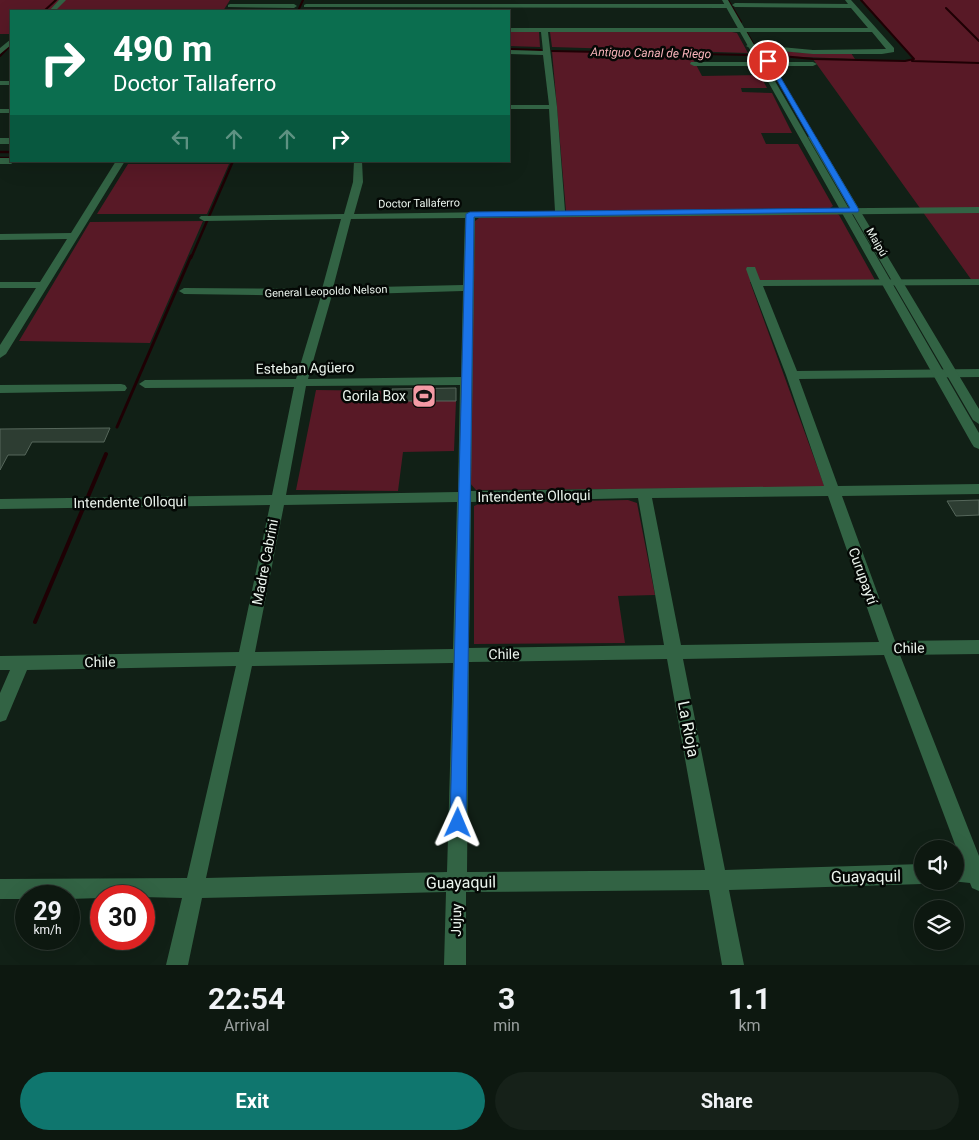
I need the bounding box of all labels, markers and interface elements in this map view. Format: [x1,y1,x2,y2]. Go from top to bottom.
text: 490 m [113,29,212,70]
icon: right [30,30,95,95]
pin [747,40,789,82]
water label: Antiguo Canal de Riego [590,45,712,61]
icon: arrive [754,47,782,75]
text: Doctor Tallaferro [113,71,276,96]
icon: left [167,125,195,153]
icon: ahead [220,125,248,153]
icon: ahead [273,125,301,153]
icon: right [326,125,354,153]
street label: Doctor Tallaferro [378,196,460,211]
street label: Maipú [863,226,890,259]
street label: General Leopoldo Nelson [264,283,388,300]
street label: Esteban Agüero [256,359,354,377]
sports icon: Gorila Box [411,383,437,409]
place label: Gorila Box [342,388,406,404]
street label: Intendente Olloqui [477,487,591,505]
street label: Intendente Olloqui [73,493,187,511]
street label: Madre Cabrini [249,518,281,606]
street label: Curupaytí [845,545,881,607]
street label: Chile [893,640,925,656]
street label: Chile [488,646,520,662]
street label: Chile [84,654,116,670]
street label: La Rioja [674,699,703,759]
position arrow [431,796,483,848]
map controls [914,840,964,950]
button: sound [914,840,964,890]
street label: Guayaquil [831,866,901,887]
street label: Guayaquil [426,872,496,893]
speed limit sign: 30 [90,885,155,950]
text: 29 [33,897,62,926]
button: layers [914,900,964,950]
street label: Jujuy [448,903,464,937]
text: km/h [33,923,62,937]
text: 22:54 [208,981,285,1016]
text: 3 [498,981,515,1016]
text: 1.1 [728,981,771,1016]
text: Arrival [224,1016,269,1035]
text: min [493,1016,520,1035]
text: km [738,1016,761,1035]
button: Exit [20,1072,485,1130]
button: Share [495,1072,959,1130]

